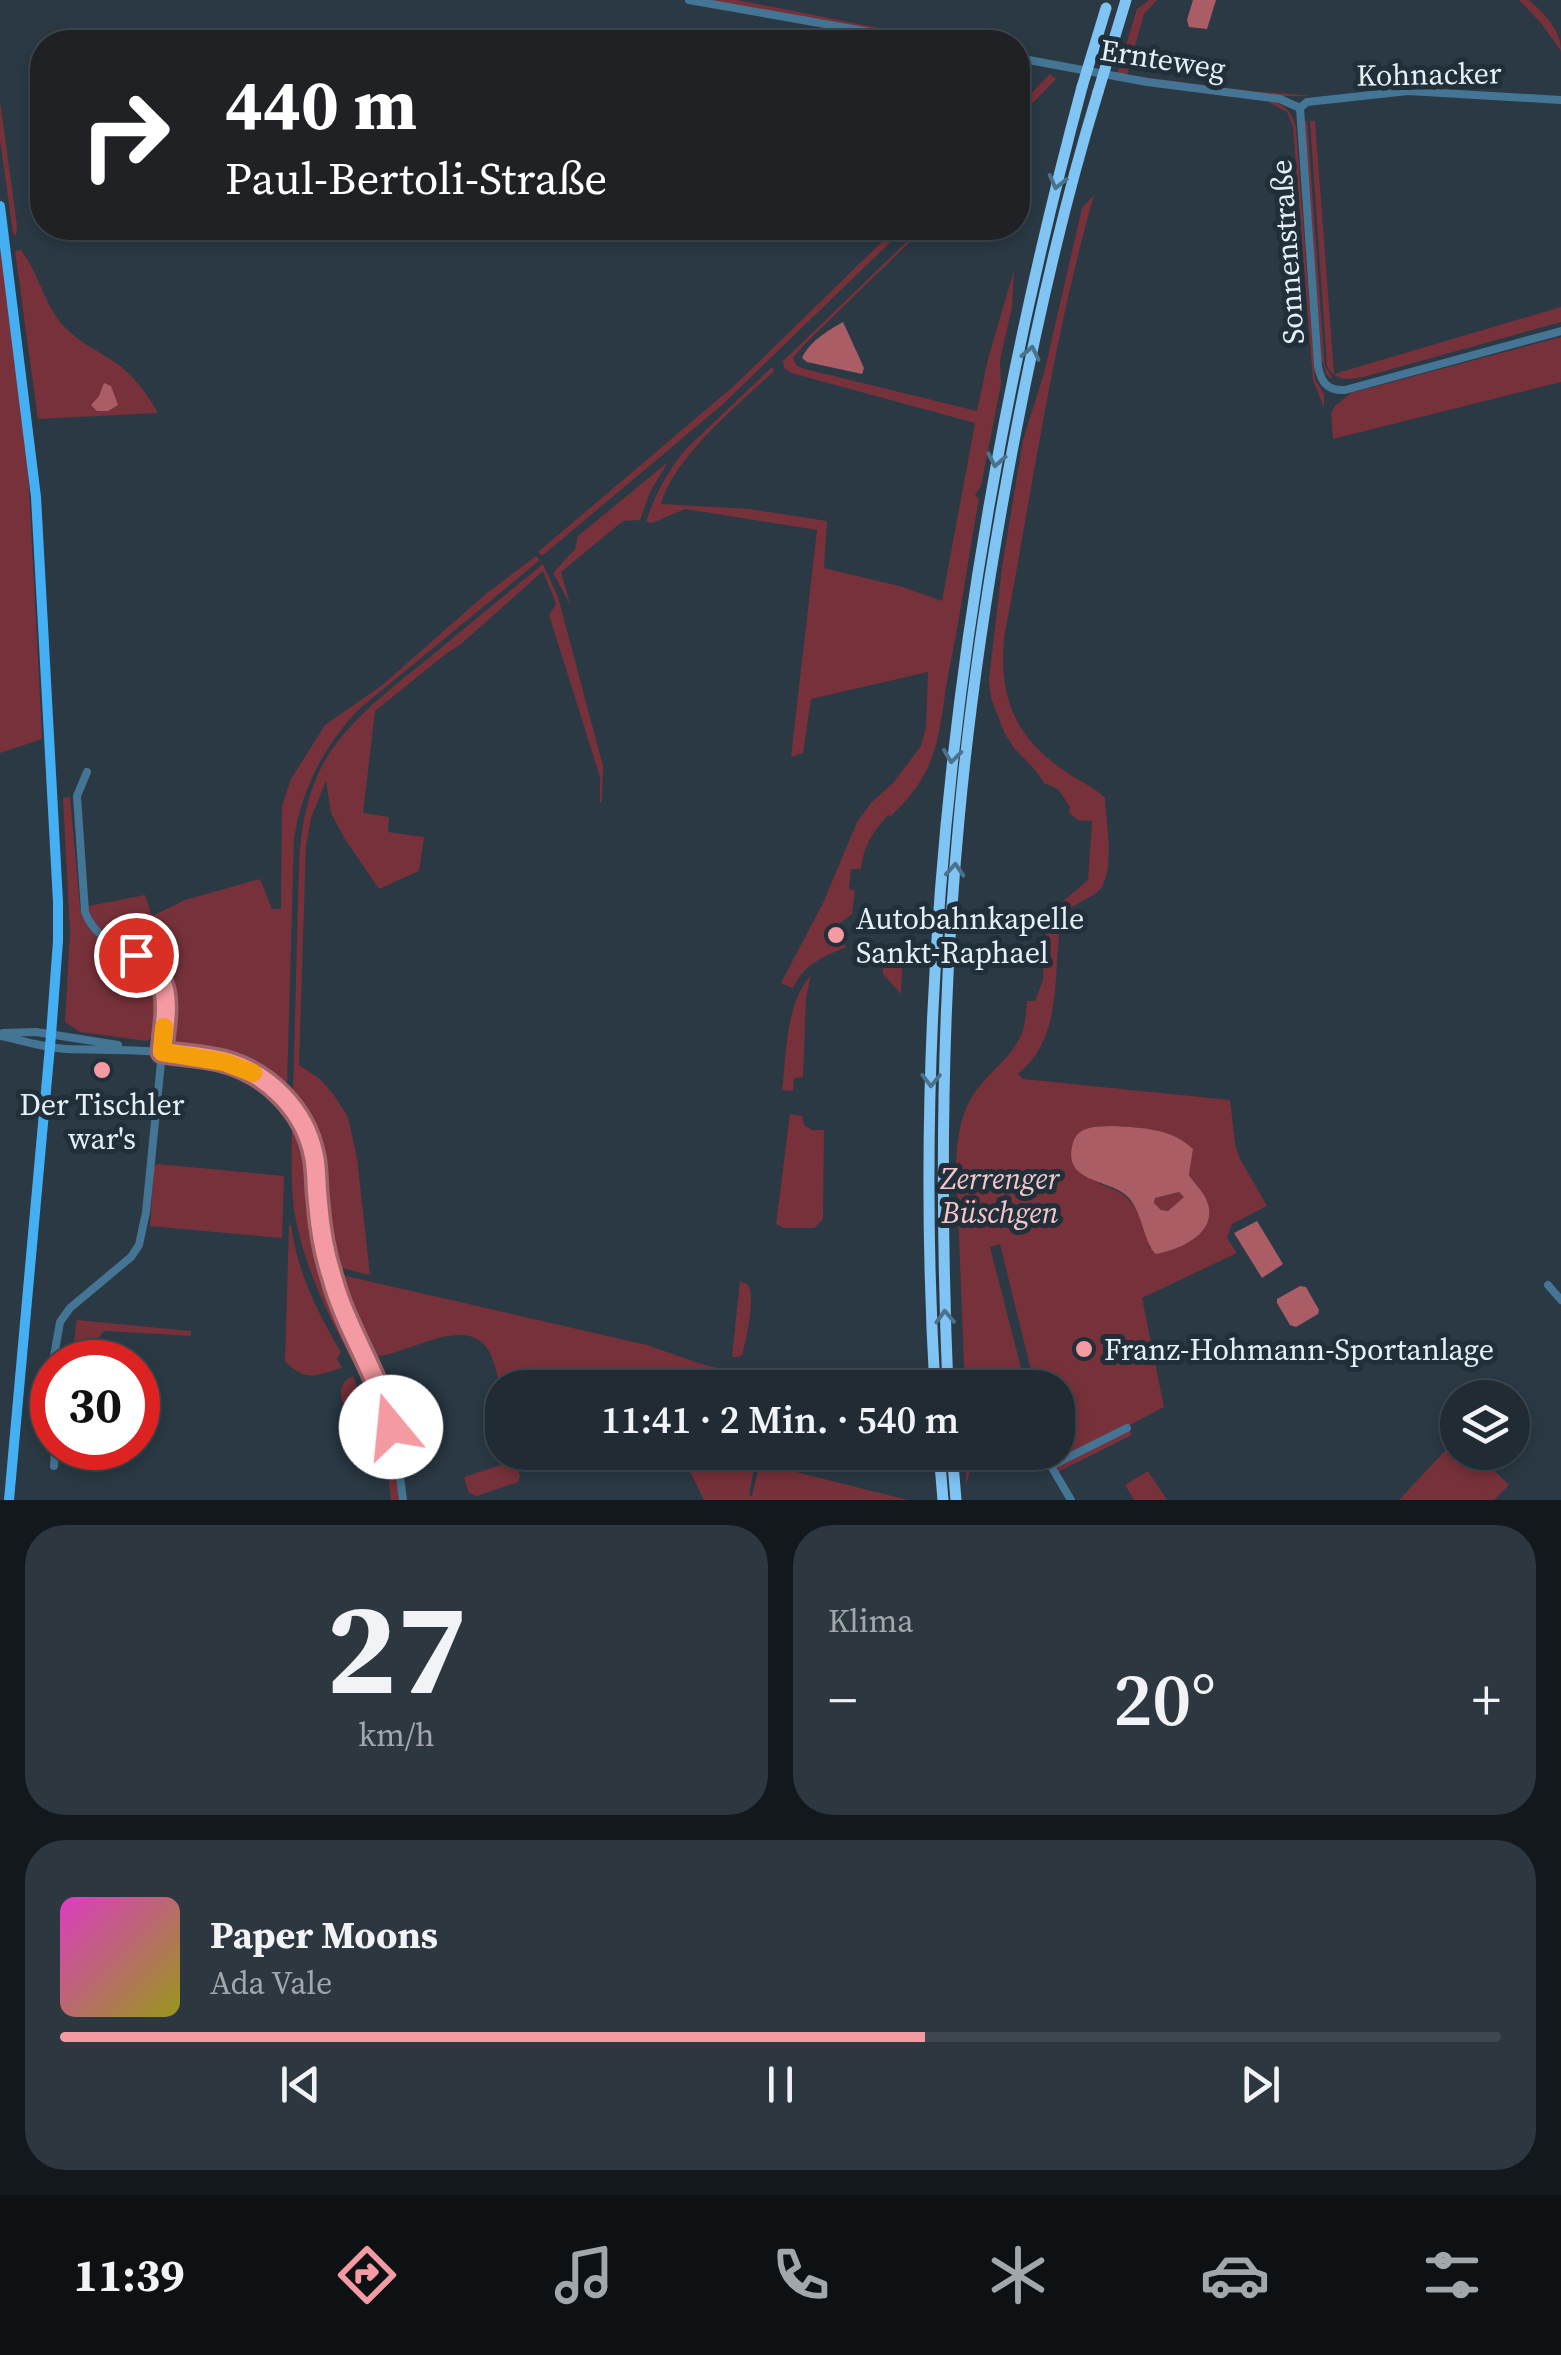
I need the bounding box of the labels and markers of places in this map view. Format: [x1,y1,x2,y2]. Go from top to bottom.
place label: Autobahnkapelle Sankt-Raphael [856,898,1084,973]
pin [94,913,179,998]
marker: Autobahnkapelle Sankt-Raphael [825,924,847,946]
marker: Der Tischler war's [91,1059,113,1081]
place label: Der Tischler war's [19,1084,185,1159]
place label: Franz-Hohmann-Sportanlage [1104,1329,1494,1370]
marker: Franz-Hohmann-Sportanlage [1073,1338,1095,1360]

